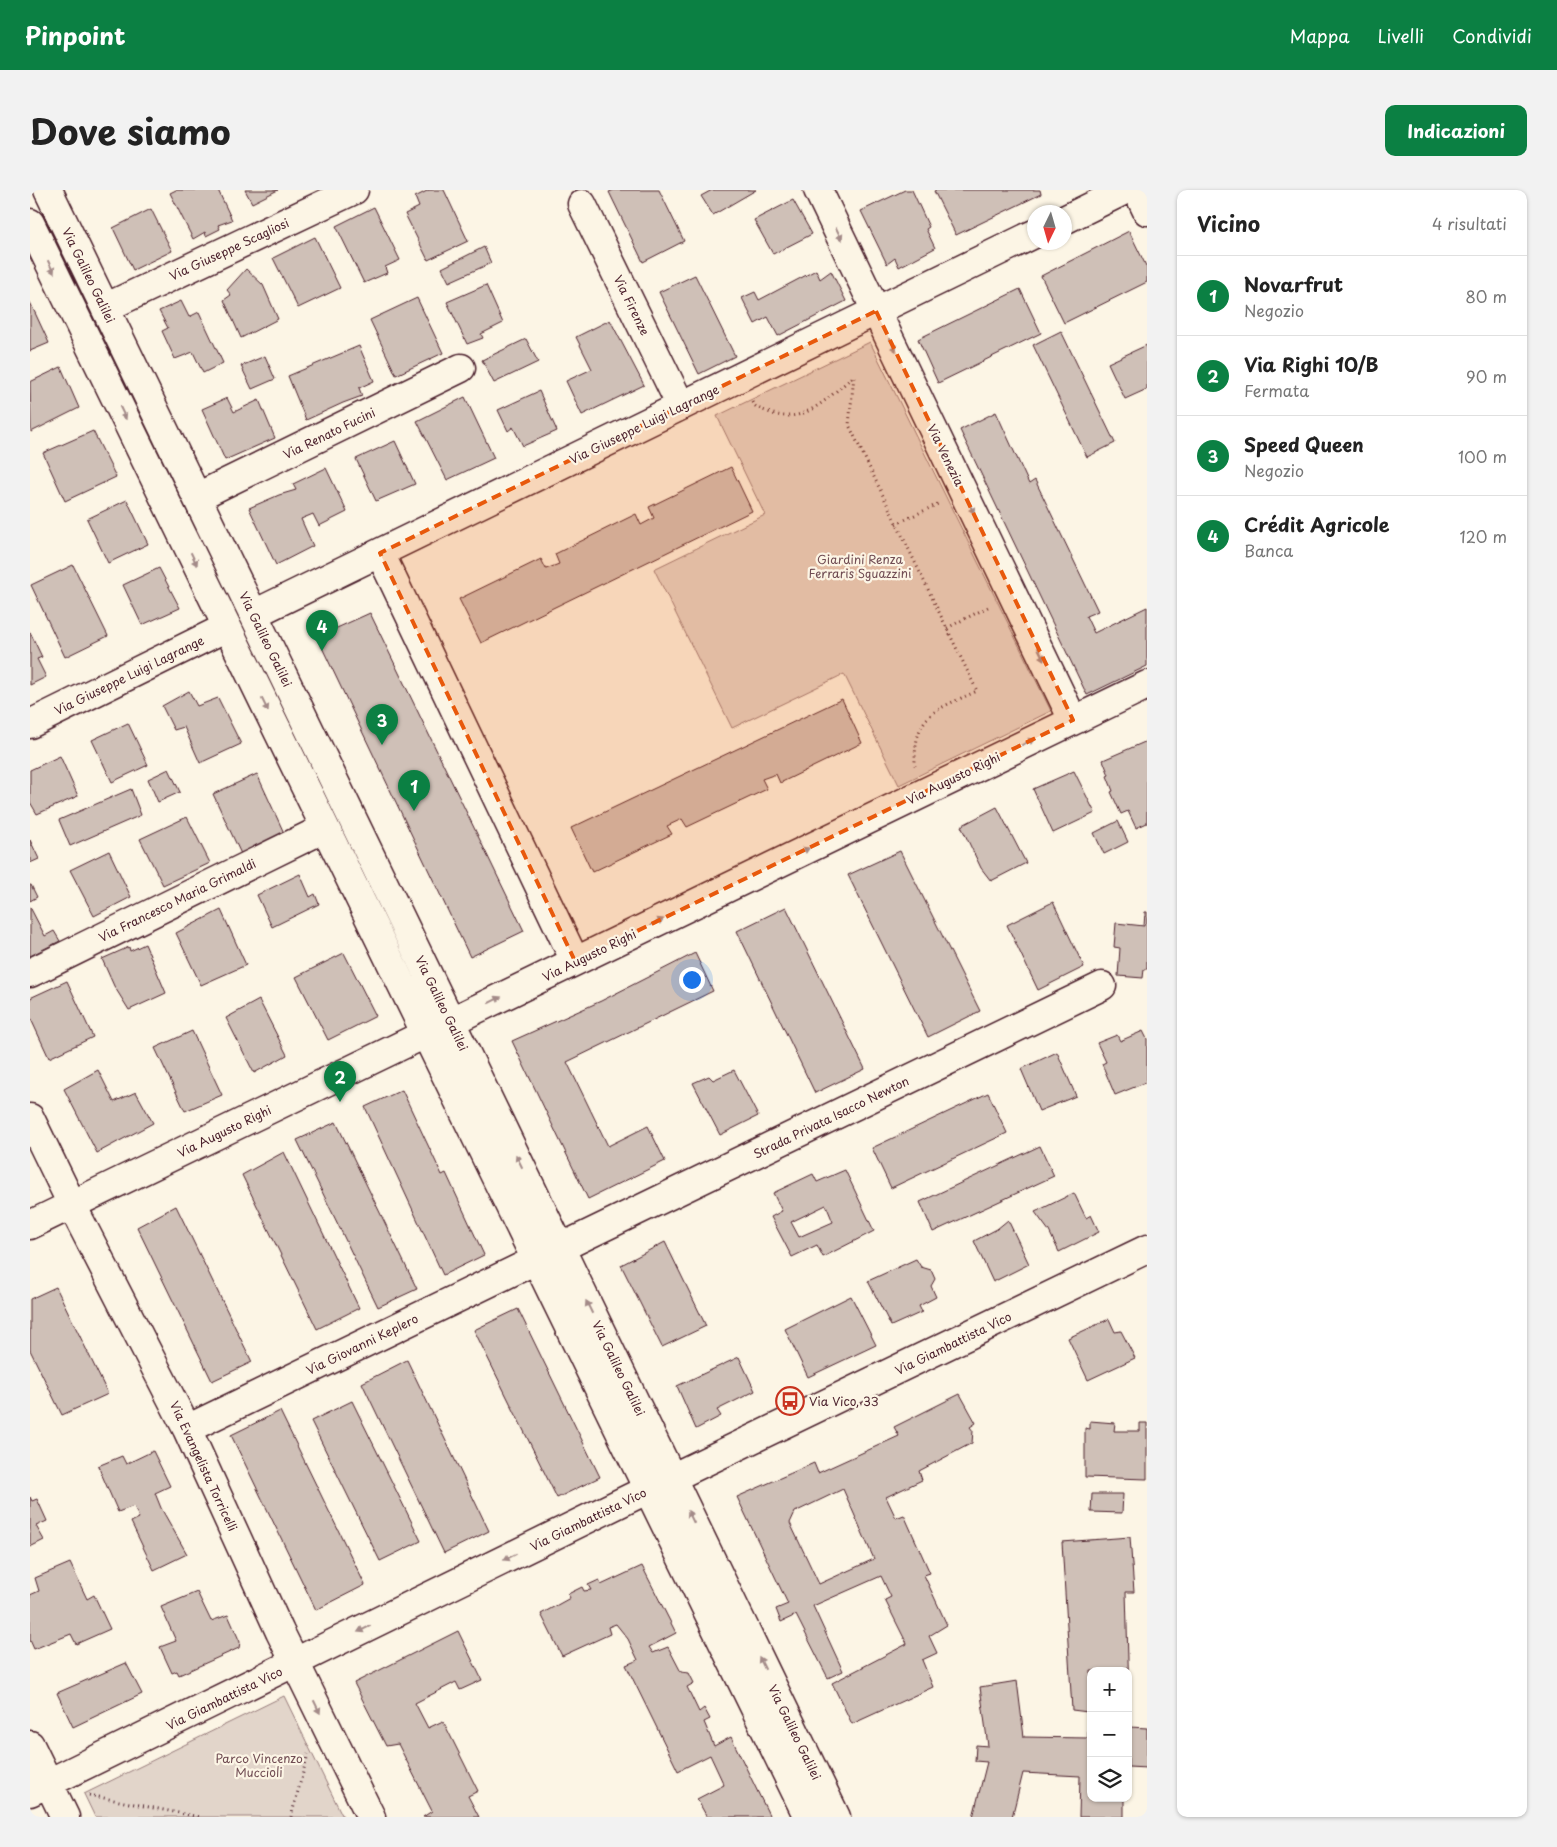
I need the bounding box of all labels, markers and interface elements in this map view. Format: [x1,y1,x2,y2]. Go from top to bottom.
text: Pinpoint [25,17,126,53]
text: Mappa [1290,22,1350,49]
text: Livelli [1378,22,1424,49]
text: Condividi [1452,22,1532,49]
text: Dove siamo [30,104,231,157]
button: Indicazioni [1385,105,1527,156]
north arrow [1027,205,1072,250]
text: Vicino [1197,207,1260,239]
text: 4 risultati [1432,211,1507,235]
street label: Via Giuseppe Scagliosi [166,213,292,285]
street label: Via Galileo Galilei [58,224,120,326]
one-way arrow [836,227,844,241]
one-way arrow [48,260,56,274]
text: Novarfrut [1244,270,1343,298]
street label: Via Firenze [610,272,654,338]
text: 1 [1209,284,1217,308]
text: 80 m [1465,284,1507,308]
text: Negozio [1244,298,1304,322]
one-way arrow [889,338,897,352]
text: Via Righi 10/B [1244,350,1379,378]
text: 2 [1207,364,1219,388]
text: 90 m [1466,364,1507,388]
text: Fermata [1244,378,1309,402]
street label: Via Giuseppe Luigi Lagrange [566,380,722,468]
street label: Via Renato Fucini [280,403,378,463]
one-way arrow [119,406,127,420]
street label: Via Venezia [923,421,969,489]
text: Speed Queen [1244,430,1364,458]
text: 3 [1208,444,1218,468]
text: 100 m [1458,444,1507,468]
text: Negozio [1244,458,1304,482]
one-way arrow [967,500,975,514]
text: Crédit Agricole [1244,510,1389,538]
text: 4 [1208,524,1218,548]
text: 120 m [1460,524,1507,548]
text: Banca [1244,538,1293,562]
park label: Giardini Renza Ferraris Sguazzini [809,550,911,582]
one-way arrow [190,552,198,566]
street label: Via Galileo Galilei [235,588,297,690]
pin: 4 [306,610,338,651]
street label: Via Giuseppe Luigi Lagrange [51,631,207,719]
one-way arrow [1038,647,1046,661]
one-way arrow [261,698,269,712]
pin: 3 [366,704,398,745]
one-way arrow [1021,738,1035,746]
street label: Via Augusto Righi [903,747,1003,809]
pin: 1 [398,770,430,811]
one-way arrow [796,847,810,855]
street label: Via Francesco Maria Grimaldi [95,854,259,946]
one-way arrow [650,918,664,926]
street label: Via Augusto Righi [539,924,639,986]
street label: Via Galileo Galilei [411,952,473,1054]
your location [679,967,705,993]
one-way arrow [488,996,502,1004]
pin: 2 [324,1061,356,1102]
street label: Strada Privata Isacco Newton [750,1071,912,1163]
street label: Via Augusto Righi [174,1100,274,1162]
one-way arrow [514,1154,522,1168]
one-way arrow [585,1300,594,1315]
street label: Via Giambattista Vico [892,1307,1015,1379]
street label: Via Giovanni Keplero [303,1309,421,1379]
street label: Via Galileo Galilei [588,1317,650,1419]
bus stop icon: Via Vico, 33 [775,1386,805,1416]
place label: Via Vico, 33 [809,1392,879,1410]
street label: Via Evangelista Torricelli [166,1398,242,1534]
street label: Via Giambattista Vico [527,1483,650,1555]
one-way arrow [687,1510,695,1524]
one-way arrow [503,1553,517,1561]
one-way arrow [357,1625,372,1633]
one-way arrow [758,1656,766,1670]
street label: Via Giambattista Vico [163,1662,286,1734]
map controls [1087,1667,1132,1802]
button: + [1087,1667,1132,1712]
street label: Via Galileo Galilei [764,1681,826,1783]
one-way arrow [313,1699,321,1714]
button: − [1087,1712,1132,1757]
park label: Parco Vincenzo Muccioli [215,1749,303,1781]
button: layers [1087,1757,1132,1802]

